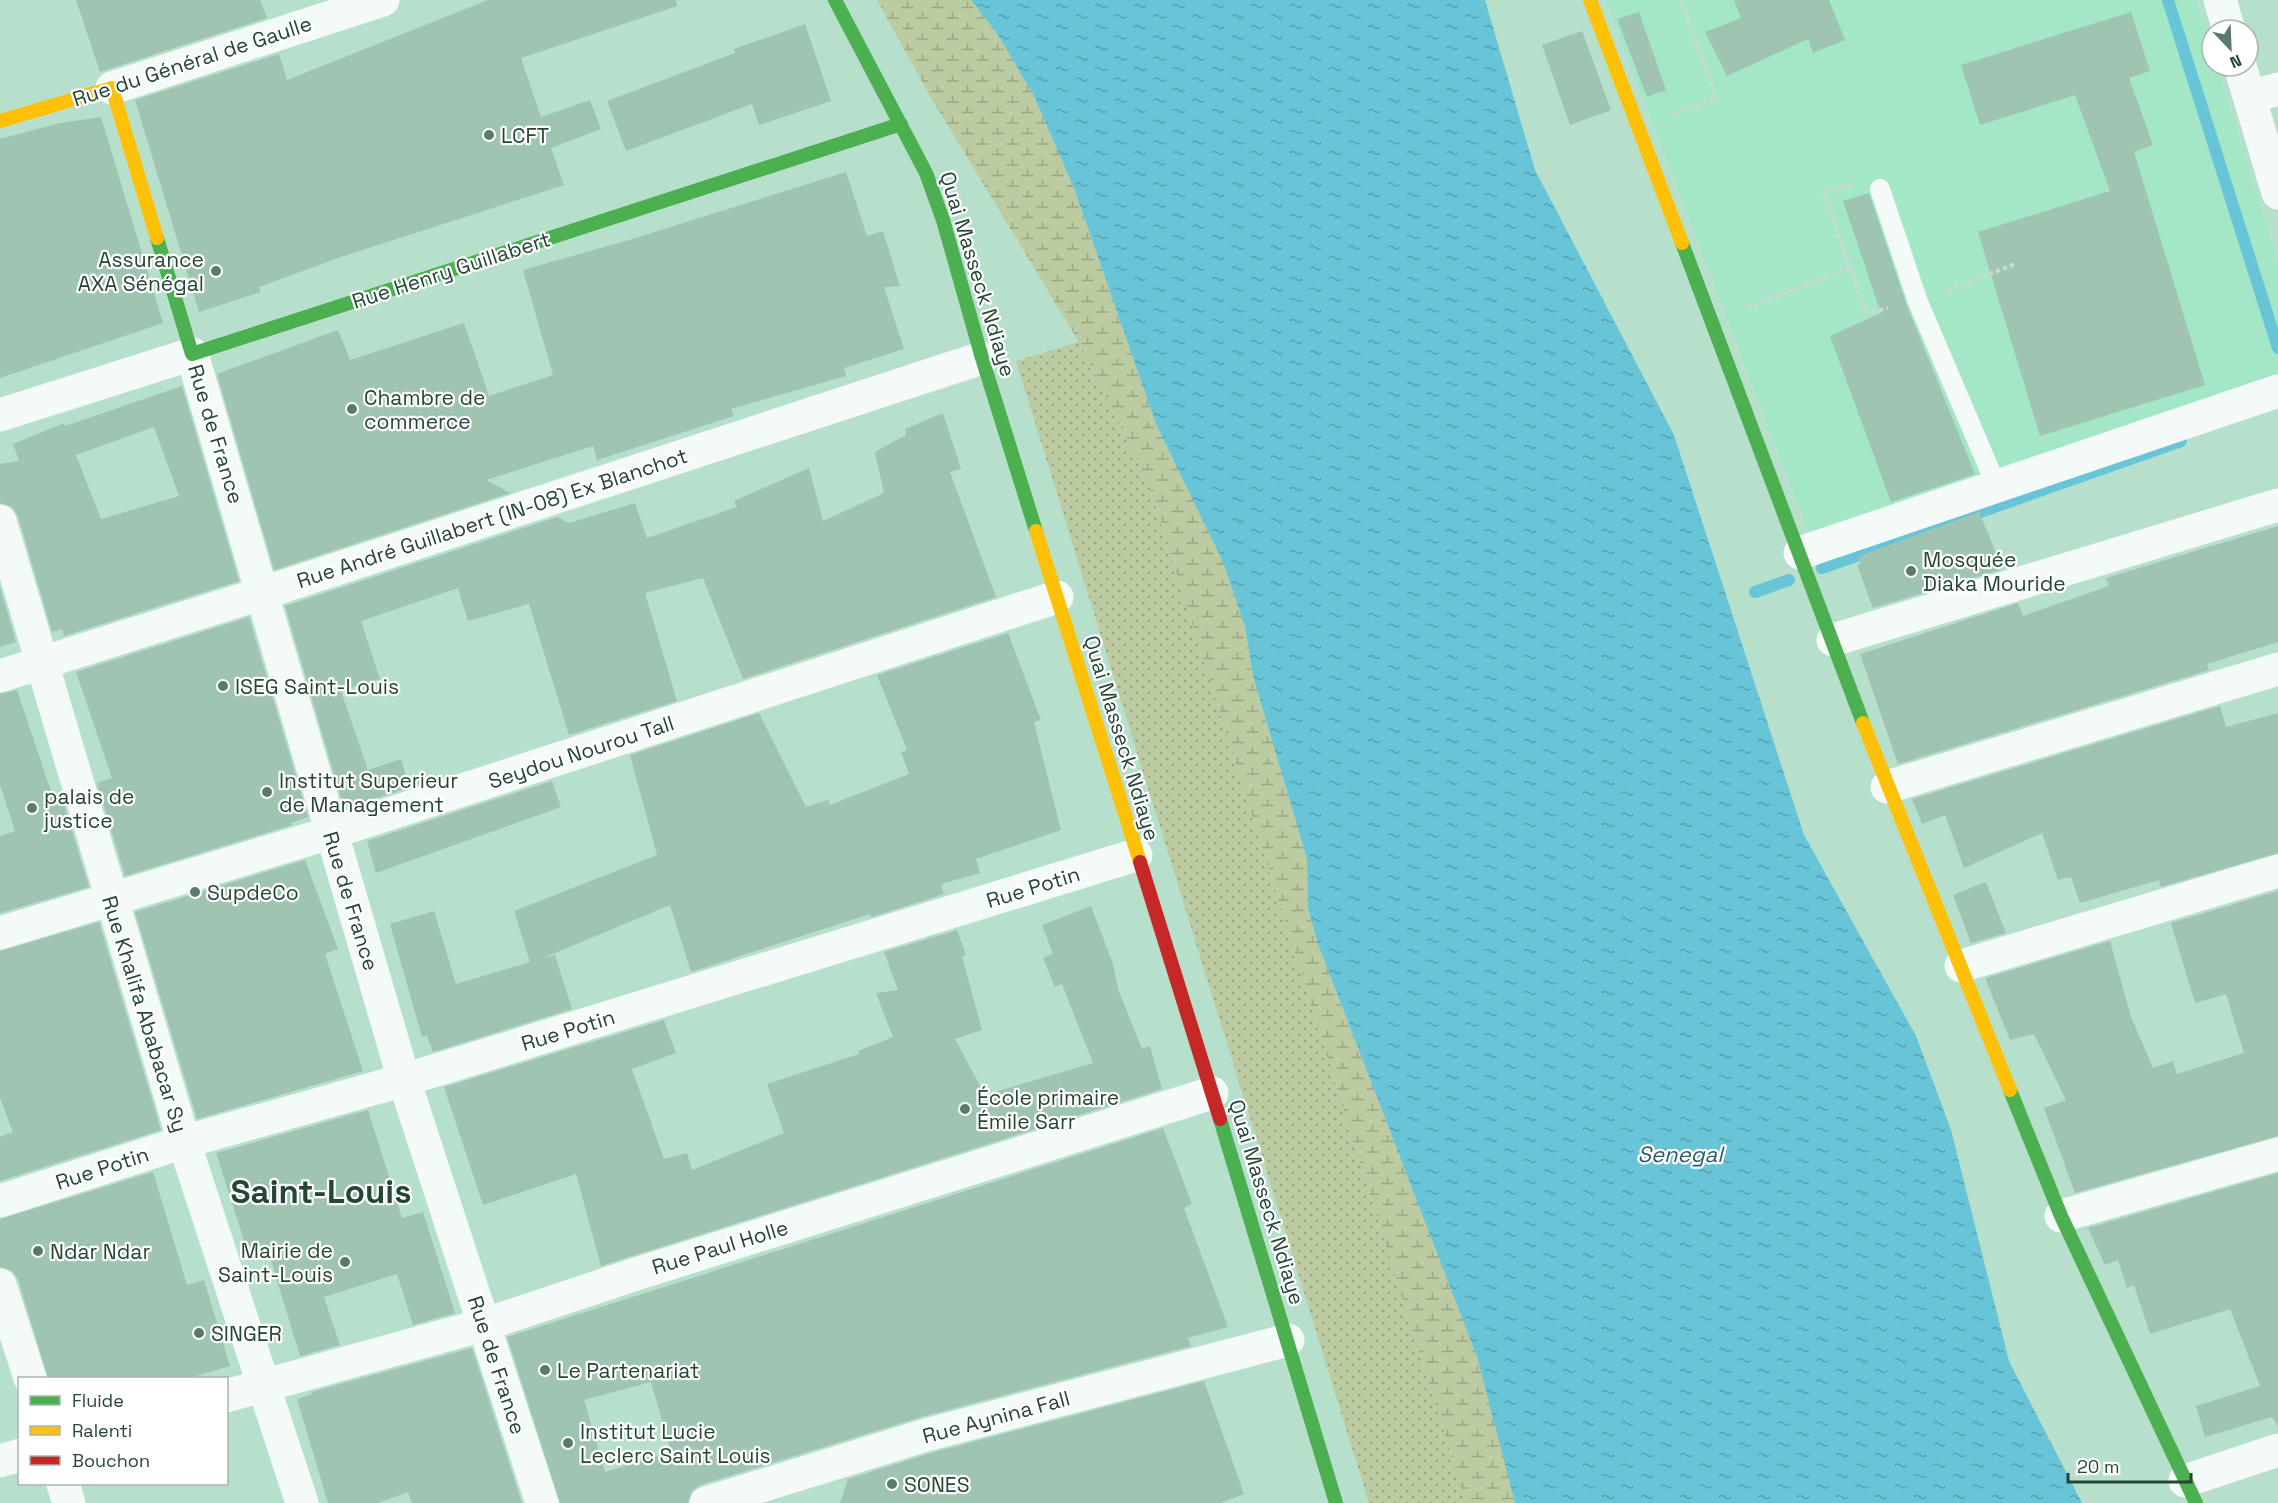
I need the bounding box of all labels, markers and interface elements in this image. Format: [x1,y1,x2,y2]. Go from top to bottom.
street label: Rue du Général de Gaulle [69,10,315,112]
north arrow [2200,18,2260,78]
text: N [2227,50,2245,73]
place label: LCFT [501,122,549,149]
marker: LCFT [482,128,496,142]
street label: Quai Masseck Ndiaye [934,168,1022,380]
street label: Rue Henry Guillabert [348,225,554,315]
place label: Assurance AXA Sénégal [78,246,204,297]
marker: Assurance AXA Sénégal [209,264,223,278]
street label: Rue de France [182,361,250,507]
place label: Chambre de commerce [364,384,485,435]
marker: Chambre de commerce [345,402,359,416]
street label: Rue André Guillabert (IN-08) Ex Blanchot [293,442,691,594]
place label: Mosquée Diaka Mouride [1923,546,2066,597]
marker: Mosquée Diaka Mouride [1904,564,1918,578]
street label: Quai Masseck Ndiaye [1078,632,1166,844]
place label: ISEG Saint-Louis [235,673,399,700]
marker: ISEG Saint-Louis [216,679,230,693]
street label: Seydou Nourou Tall [485,709,677,795]
place label: Institut Superieur de Management [279,767,458,818]
place label: palais de justice [43,783,134,834]
marker: Institut Superieur de Management [260,785,274,799]
marker: palais de justice [25,801,39,815]
street label: Rue de France [317,828,385,974]
street label: Rue Potin [983,860,1083,914]
place label: SupdeCo [207,879,299,906]
marker: SupdeCo [188,885,202,899]
street label: Rue Khalifa Ababacar Sy [96,892,194,1136]
street label: Rue Potin [518,1003,618,1057]
place label: École primaire Émile Sarr [977,1084,1119,1135]
street label: Quai Masseck Ndiaye [1223,1096,1311,1308]
marker: École primaire Émile Sarr [958,1102,972,1116]
street label: Rue Potin [52,1140,152,1196]
water label: Senegal [1637,1140,1725,1168]
district label: Saint-Louis [231,1171,411,1213]
street label: Rue Paul Holle [649,1213,791,1281]
place label: Mairie de Saint-Louis [218,1237,333,1288]
place label: Ndar Ndar [50,1238,150,1265]
marker: Ndar Ndar [31,1244,45,1258]
marker: Mairie de Saint-Louis [338,1255,352,1269]
street label: Rue de France [462,1292,532,1438]
place label: SINGER [211,1320,282,1347]
marker: SINGER [192,1326,206,1340]
place label: Le Partenariat [557,1357,699,1384]
marker: Le Partenariat [538,1363,552,1377]
legend [18,1377,228,1485]
street label: Rue Aynina Fall [919,1384,1073,1450]
text: Fluide [72,1389,124,1412]
place label: Institut Lucie Leclerc Saint Louis [580,1418,771,1469]
text: Ralenti [72,1419,132,1442]
marker: Institut Lucie Leclerc Saint Louis [561,1436,575,1450]
scale bar [2068,1446,2191,1484]
text: Bouchon [72,1449,150,1472]
text: 20 m [2077,1455,2120,1478]
place label: SONES [904,1471,970,1498]
marker: SONES [885,1477,899,1491]

